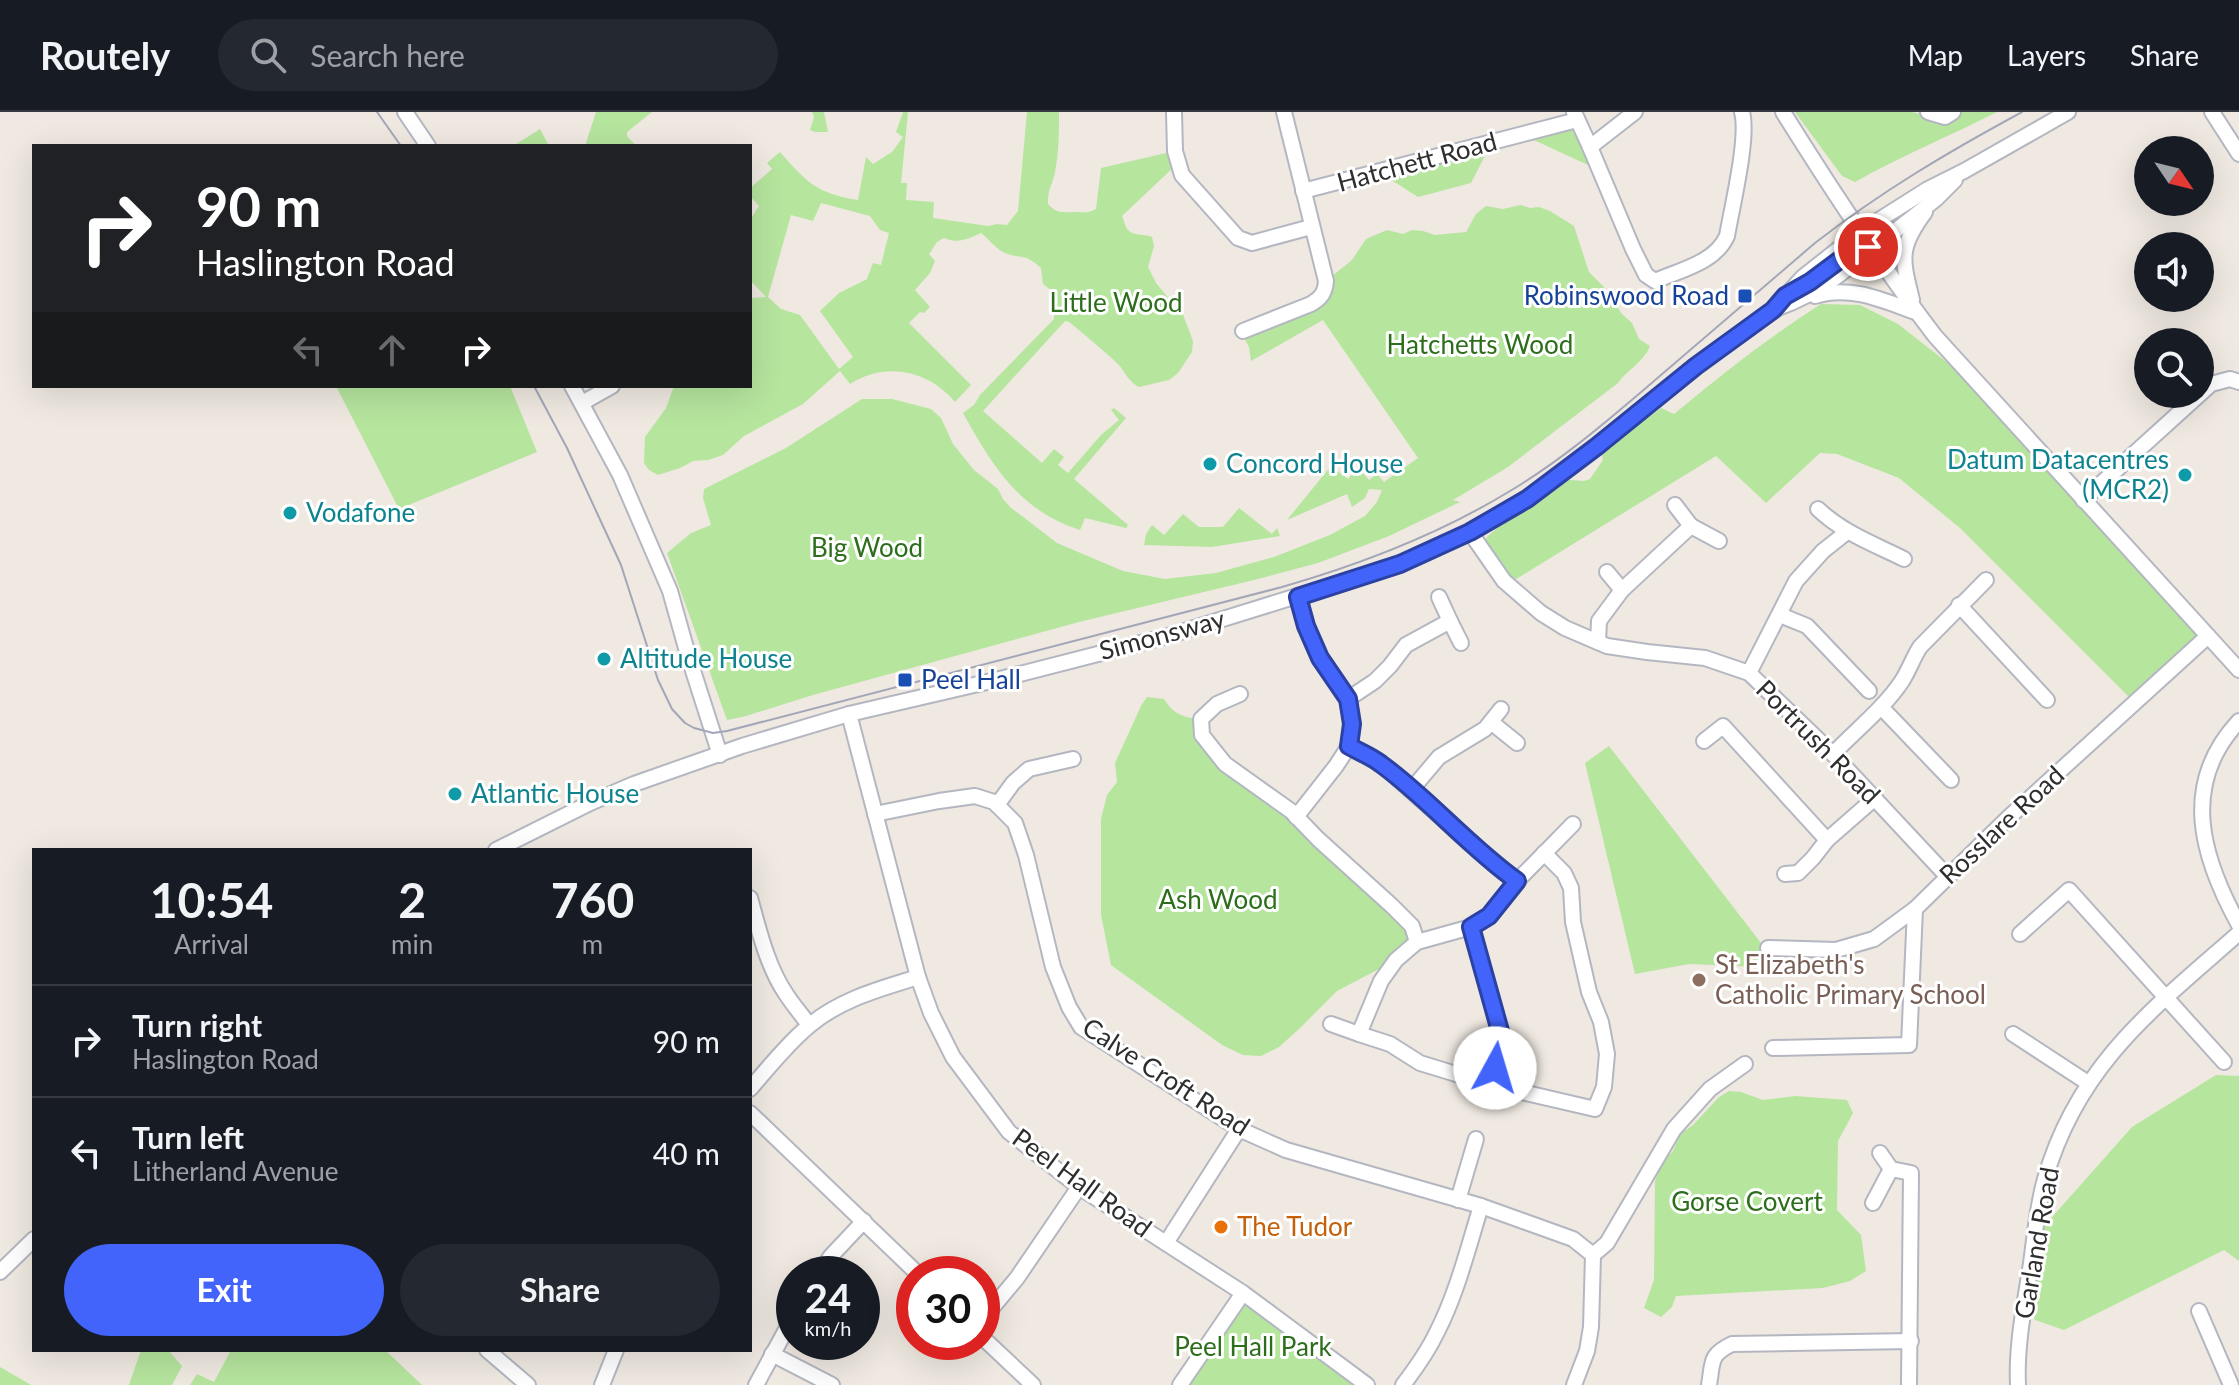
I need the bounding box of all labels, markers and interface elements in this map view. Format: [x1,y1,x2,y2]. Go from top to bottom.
search box [218,19,778,91]
text: Routely [40,32,170,78]
icon: search [246,33,290,77]
text: Search here [310,37,465,73]
text: Map [1908,38,1963,72]
text: Layers [2007,38,2086,72]
text: Share [2130,38,2199,72]
street label: Hatchett Road [1333,124,1500,198]
north arrow [2134,136,2214,216]
map controls [2134,136,2214,408]
text: 90 m [196,172,321,239]
icon: right [64,176,168,280]
pin [1834,213,1902,281]
icon: arrive [1846,225,1890,269]
button: sound [2134,232,2214,312]
text: Haslington Road [196,240,455,284]
place label: Robinswood Road [1524,279,1729,311]
park label: Little Wood [1049,286,1183,318]
marker: Robinswood Road [1736,287,1754,305]
icon: left [286,328,330,372]
icon: ahead [370,328,414,372]
icon: right [454,328,498,372]
park label: Hatchetts Wood [1387,328,1573,360]
button: search [2134,328,2214,408]
place label: Datum Datacentres (MCR2) [1947,443,2169,505]
place label: Concord House [1226,447,1403,479]
marker: Concord House [1201,455,1219,473]
marker: Datum Datacentres (MCR2) [2176,466,2194,484]
place label: Vodafone [306,496,415,528]
marker: Vodafone [281,504,299,522]
park label: Big Wood [811,531,923,563]
street label: Simonsway [1096,602,1228,666]
place label: Altitude House [620,642,792,674]
marker: Altitude House [595,650,613,668]
place label: Peel Hall [921,663,1021,695]
marker: Peel Hall [896,671,914,689]
street label: Portrush Road [1750,673,1887,810]
street label: Rosslare Road [1932,758,2070,890]
place label: Atlantic House [471,777,639,809]
marker: Atlantic House [446,785,464,803]
text: 10:54 [150,871,273,928]
text: 2 [398,871,426,928]
text: 760 [551,871,634,928]
park label: Ash Wood [1158,883,1278,915]
text: Arrival [174,928,249,960]
text: min [391,928,433,960]
text: m [582,928,603,960]
place label: St Elizabeth's Catholic Primary School [1715,948,1986,1010]
marker: St Elizabeth's Catholic Primary School [1690,971,1708,989]
text: Turn right [132,1007,262,1043]
street label: Calve Croft Road [1077,1010,1256,1142]
icon: right [64,1019,108,1063]
text: 90 m [653,1023,720,1059]
position arrow [1453,1026,1537,1110]
text: Haslington Road [132,1043,319,1075]
text: Turn left [132,1119,244,1155]
street label: Peel Hall Road [1007,1121,1158,1243]
icon: left [64,1131,108,1175]
text: 40 m [653,1135,720,1171]
text: Litherland Avenue [132,1155,339,1187]
street label: Garland Road [2007,1164,2065,1321]
park label: Gorse Covert [1671,1185,1824,1217]
place label: The Tudor [1237,1210,1353,1242]
marker: The Tudor [1212,1218,1230,1236]
button: Exit [64,1244,384,1336]
button: Share [400,1244,720,1336]
speed limit sign: 30 [896,1256,1000,1360]
text: 24 [805,1274,851,1322]
text: km/h [805,1316,851,1340]
park label: Peel Hall Park [1174,1330,1332,1362]

